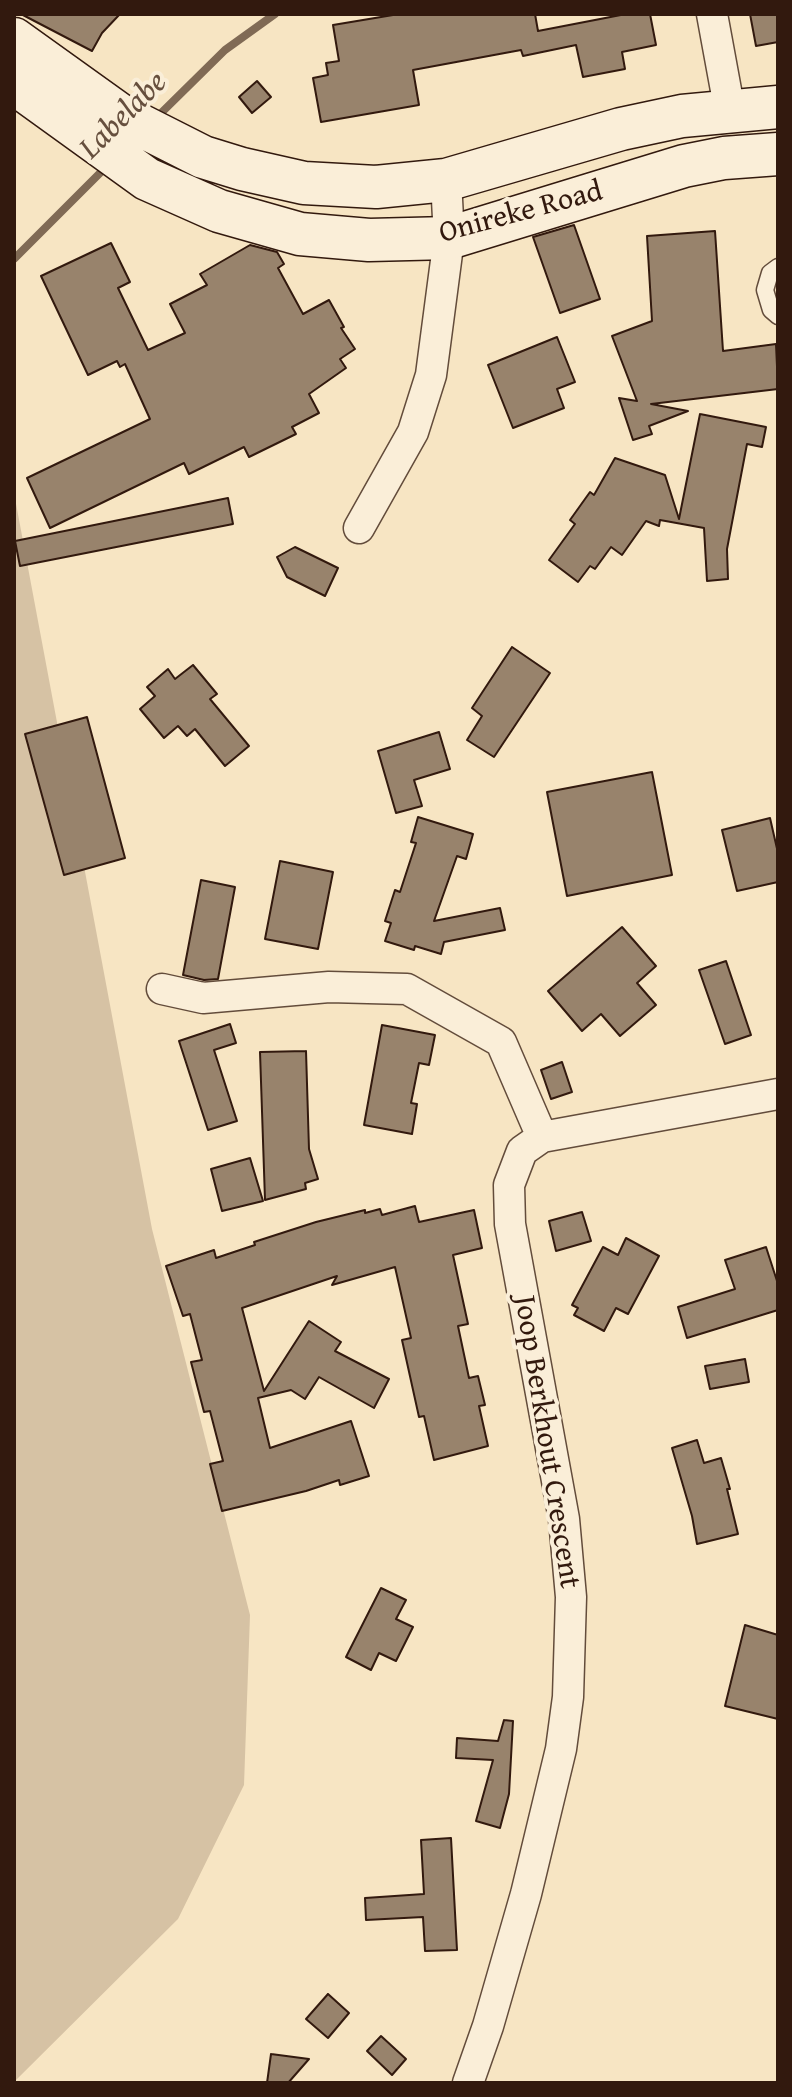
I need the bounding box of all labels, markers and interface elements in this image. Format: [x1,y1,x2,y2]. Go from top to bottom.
water label: Labelabe [72,64,176,168]
street label: Onireke Road [435,174,607,252]
street label: Joop Berkhout Crescent [505,1293,587,1591]

